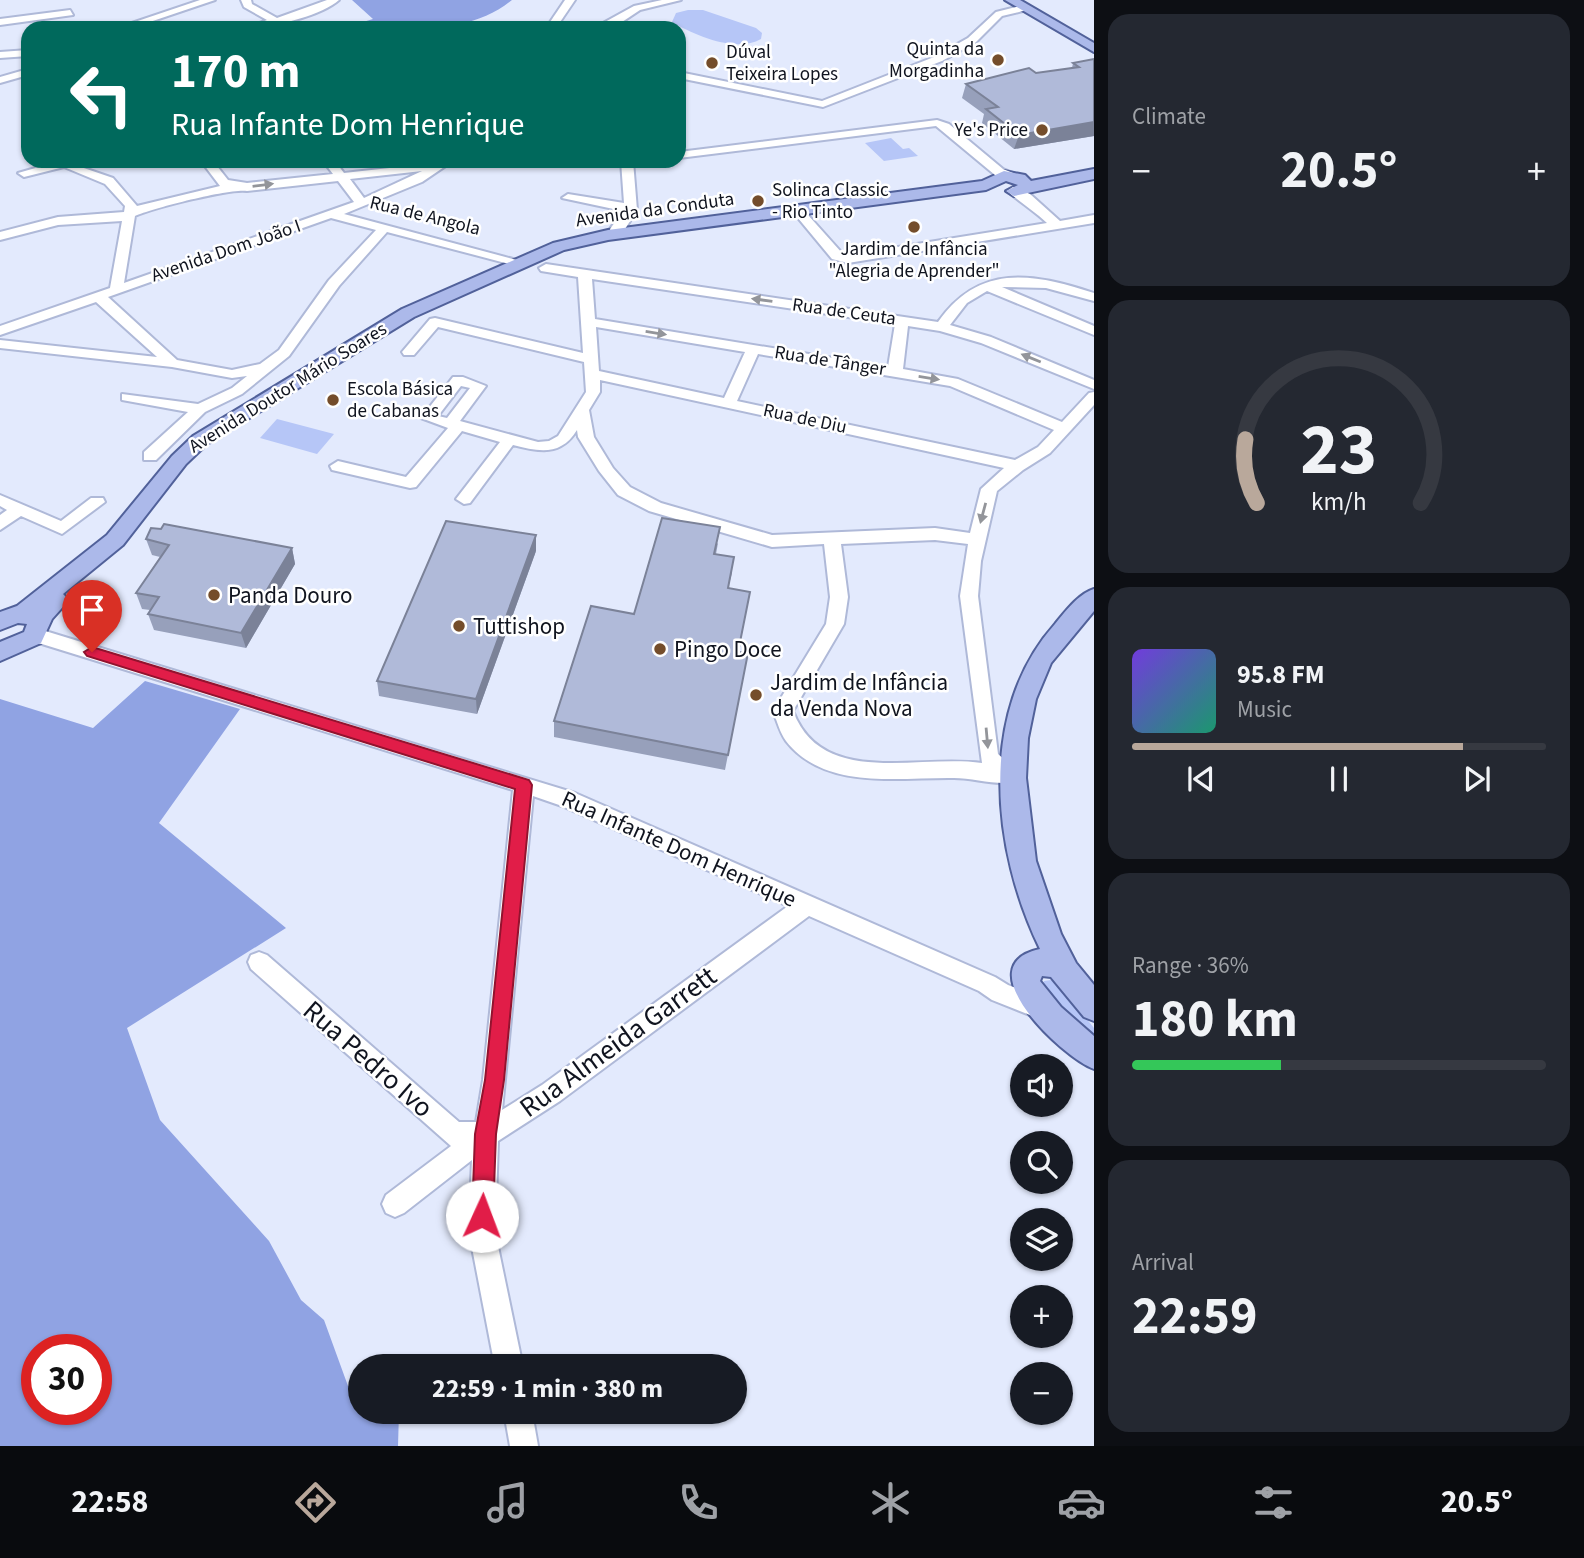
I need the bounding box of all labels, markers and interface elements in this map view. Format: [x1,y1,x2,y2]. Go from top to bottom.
place label: Quinta da Morgadinha [889,36,984,85]
text: 170 m [171,37,300,107]
place label: Dúval Teixeira Lopes [726,39,838,88]
icon: left [56,49,147,140]
marker: Quinta da Morgadinha [990,52,1006,68]
marker: Dúval Teixeira Lopes [704,55,720,71]
text: Climate [1132,100,1206,133]
text: Rua Infante Dom Henrique [171,102,524,148]
place label: Ye's Price [953,117,1028,144]
marker: Ye's Price [1034,122,1050,138]
text: 20.5° [1281,134,1397,208]
text: − [1132,145,1151,199]
text: + [1527,145,1546,199]
place label: Solinca Classic - Rio Tinto [772,177,889,226]
one-way arrow [252,179,274,190]
street label: Avenida da Conduta [574,186,736,234]
street label: Rua de Angola [367,189,483,243]
marker: Solinca Classic - Rio Tinto [750,193,766,209]
street label: Avenida Dom João I [147,213,305,289]
marker: Jardim de Infância "Alegria de Aprender" [906,219,922,235]
place label: Jardim de Infância "Alegria de Aprender" [828,236,1000,285]
street label: Rua de Ceuta [790,291,898,333]
one-way arrow [751,294,773,305]
street label: Avenida Doutor Mário Soares [184,316,392,460]
one-way arrow [645,328,667,339]
street label: Rua de Tânger [772,339,888,383]
one-way arrow [1020,353,1041,364]
one-way arrow [918,373,940,384]
place label: Escola Básica de Cabanas [347,376,453,425]
marker: Escola Básica de Cabanas [325,392,341,408]
street label: Rua de Diu [761,397,849,441]
text: 23 [1301,398,1377,502]
text: km/h [1311,483,1367,519]
one-way arrow [977,503,988,525]
place label: Panda Douro [228,579,353,612]
pin [62,580,122,652]
marker: Panda Douro [206,587,222,603]
icon: arrive [73,591,111,629]
place label: Tuttishop [473,610,565,643]
marker: Tuttishop [451,618,467,634]
place label: Pingo Doce [674,633,782,666]
marker: Pingo Doce [652,641,668,657]
text: 95.8 FM [1237,656,1325,693]
place label: Jardim de Infância da Venda Nova [770,666,948,725]
marker: Jardim de Infância da Venda Nova [748,687,764,703]
text: Music [1237,693,1292,726]
one-way arrow [982,727,993,749]
icon: previous [1182,760,1220,798]
icon: pause [1320,760,1358,798]
icon: next [1458,760,1496,798]
street label: Rua Infante Dom Henrique [556,782,802,916]
text: Range · 36% [1132,949,1249,982]
street label: Rua Almeida Garrett [511,956,725,1127]
text: 180 km [1132,983,1298,1057]
street label: Rua Pedro Ivo [294,991,442,1127]
map controls [1010,1054,1073,1425]
button: sound [1010,1054,1073,1117]
button: search [1010,1131,1073,1194]
position arrow [445,1179,519,1253]
button: layers [1010,1208,1073,1271]
text: Arrival [1132,1246,1194,1279]
text: 22:59 [1132,1280,1257,1354]
button: + [1010,1285,1073,1348]
speed limit sign: 30 [21,1334,112,1425]
button: − [1010,1362,1073,1425]
text: 22:59 · 1 min · 380 m [432,1370,663,1407]
icon: directions [291,1478,340,1527]
icon: music [483,1478,532,1527]
icon: phone [674,1478,723,1527]
icon: climate [866,1478,915,1527]
icon: car [1057,1478,1106,1527]
icon: filters [1249,1478,1298,1527]
text: 22:58 [71,1479,148,1525]
text: 20.5° [1441,1479,1513,1525]

